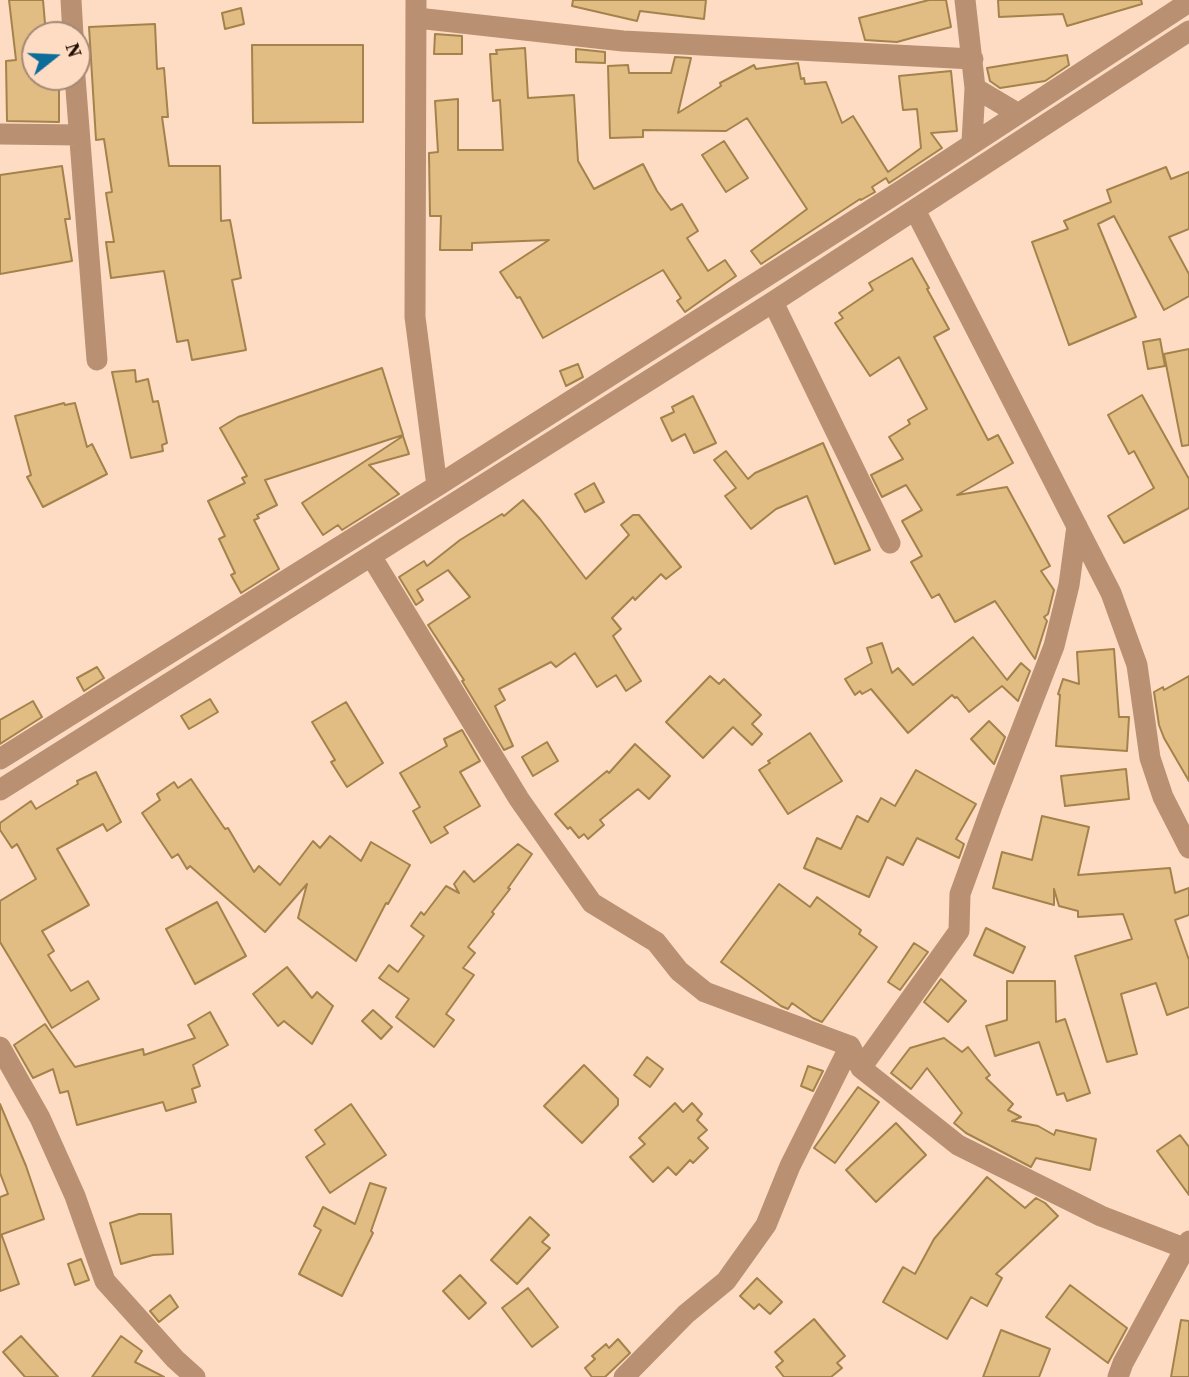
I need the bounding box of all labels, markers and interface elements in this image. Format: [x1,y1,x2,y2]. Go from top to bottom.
north arrow [21,21,91,91]
text: N [60,40,89,61]

